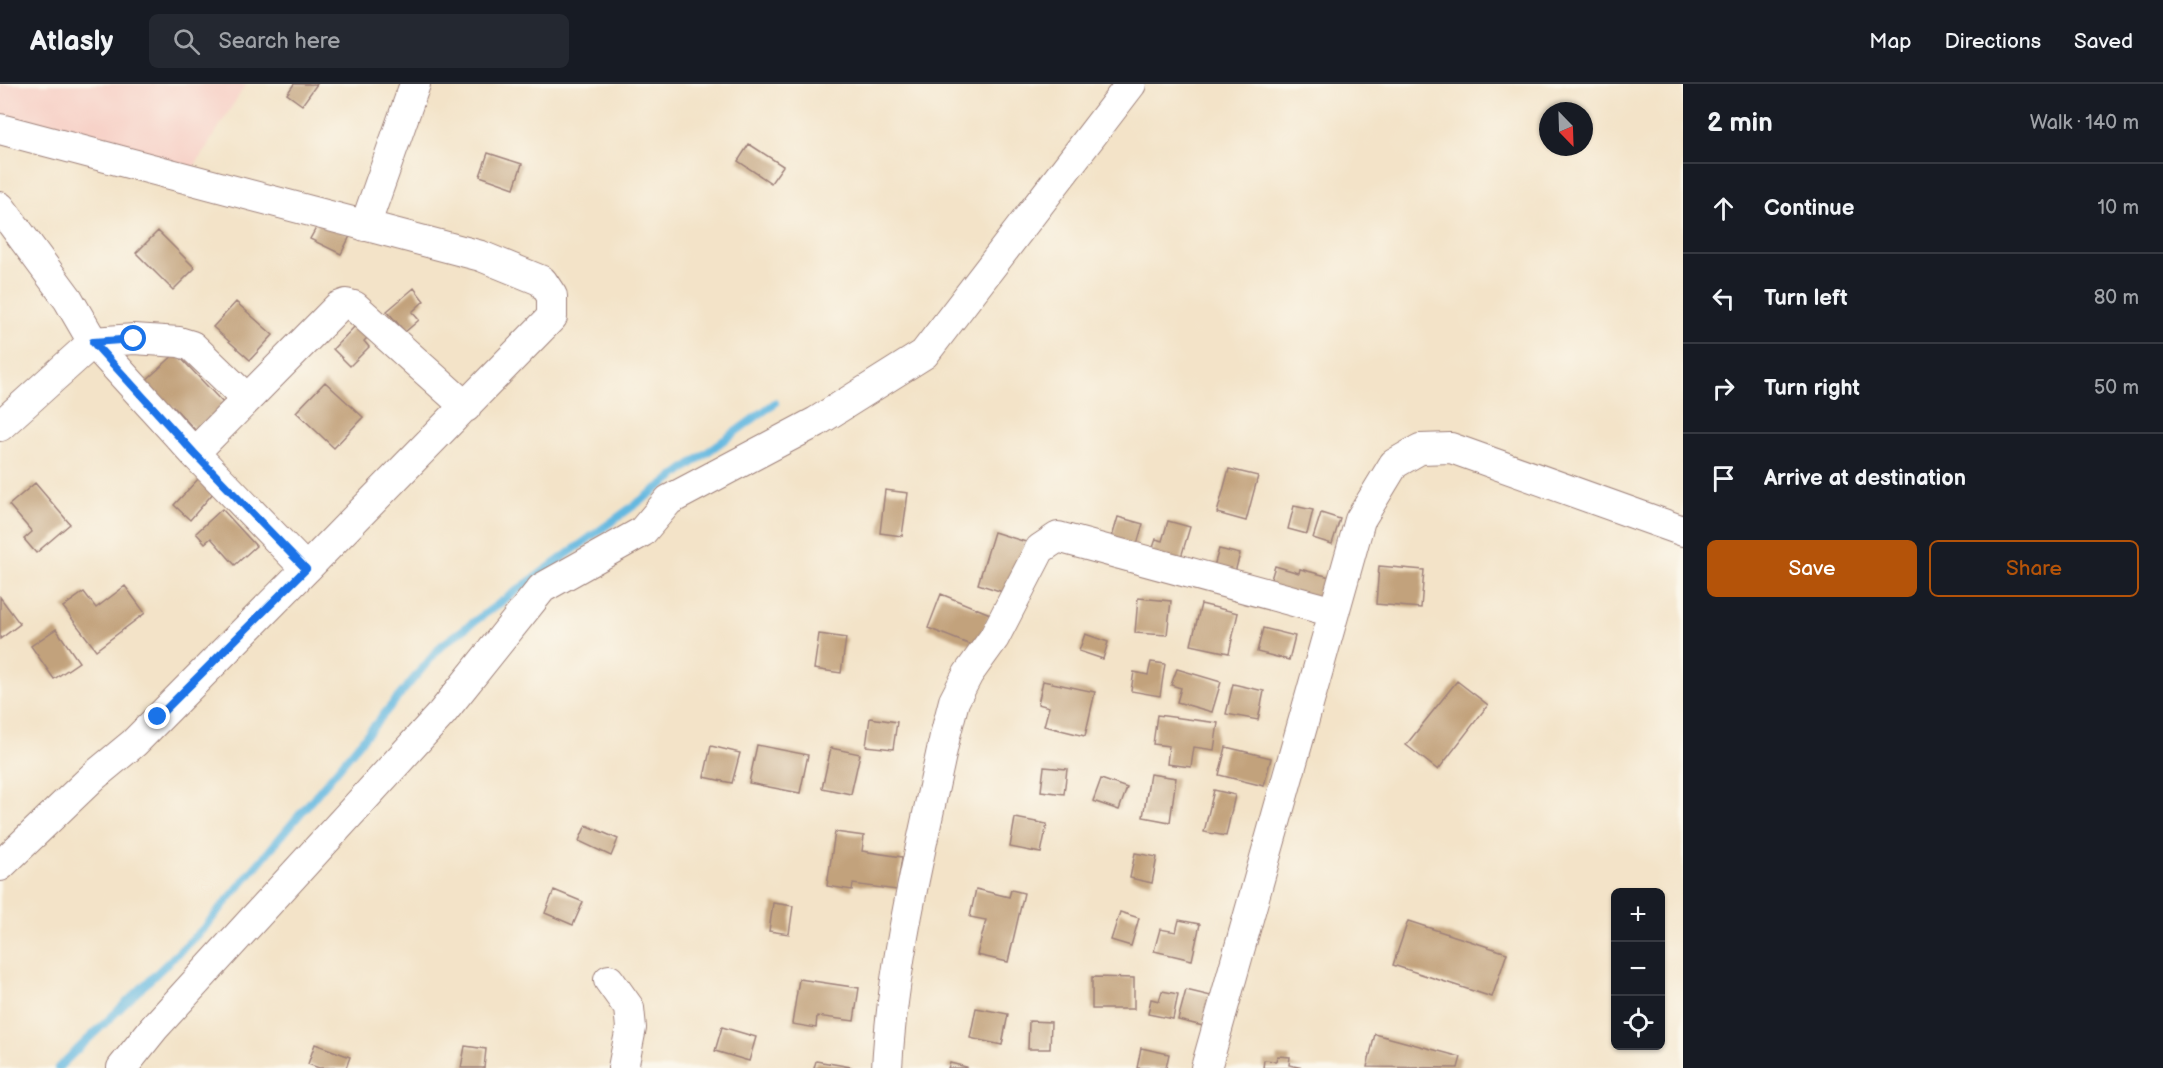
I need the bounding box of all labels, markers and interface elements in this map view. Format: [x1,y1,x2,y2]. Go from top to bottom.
search box [149,14,569,68]
text: Atlasly [30,25,113,58]
icon: search [170,25,203,58]
text: Search here [218,28,340,55]
text: Map [1869,29,1912,54]
text: Directions [1945,29,2041,54]
text: Saved [2074,29,2133,54]
north arrow [1539,102,1593,156]
text: 2 min [1707,108,1773,139]
text: Walk · 140 m [2030,111,2139,135]
icon: ahead [1707,192,1740,225]
text: Continue [1764,195,1854,222]
text: 10 m [2098,196,2139,220]
icon: left [1707,282,1740,315]
text: Turn left [1764,285,1848,312]
text: 80 m [2094,286,2139,310]
route start [120,325,146,351]
icon: right [1707,372,1740,405]
text: Turn right [1764,375,1860,402]
text: 50 m [2094,376,2139,400]
icon: arrive [1707,462,1740,495]
text: Arrive at destination [1764,465,1966,492]
button: Save [1707,540,1917,597]
button: Share [1929,540,2139,597]
route end [144,703,170,729]
map controls [1611,888,1665,1050]
button: + [1611,888,1665,942]
button: − [1611,942,1665,996]
button: locate [1611,996,1665,1050]

